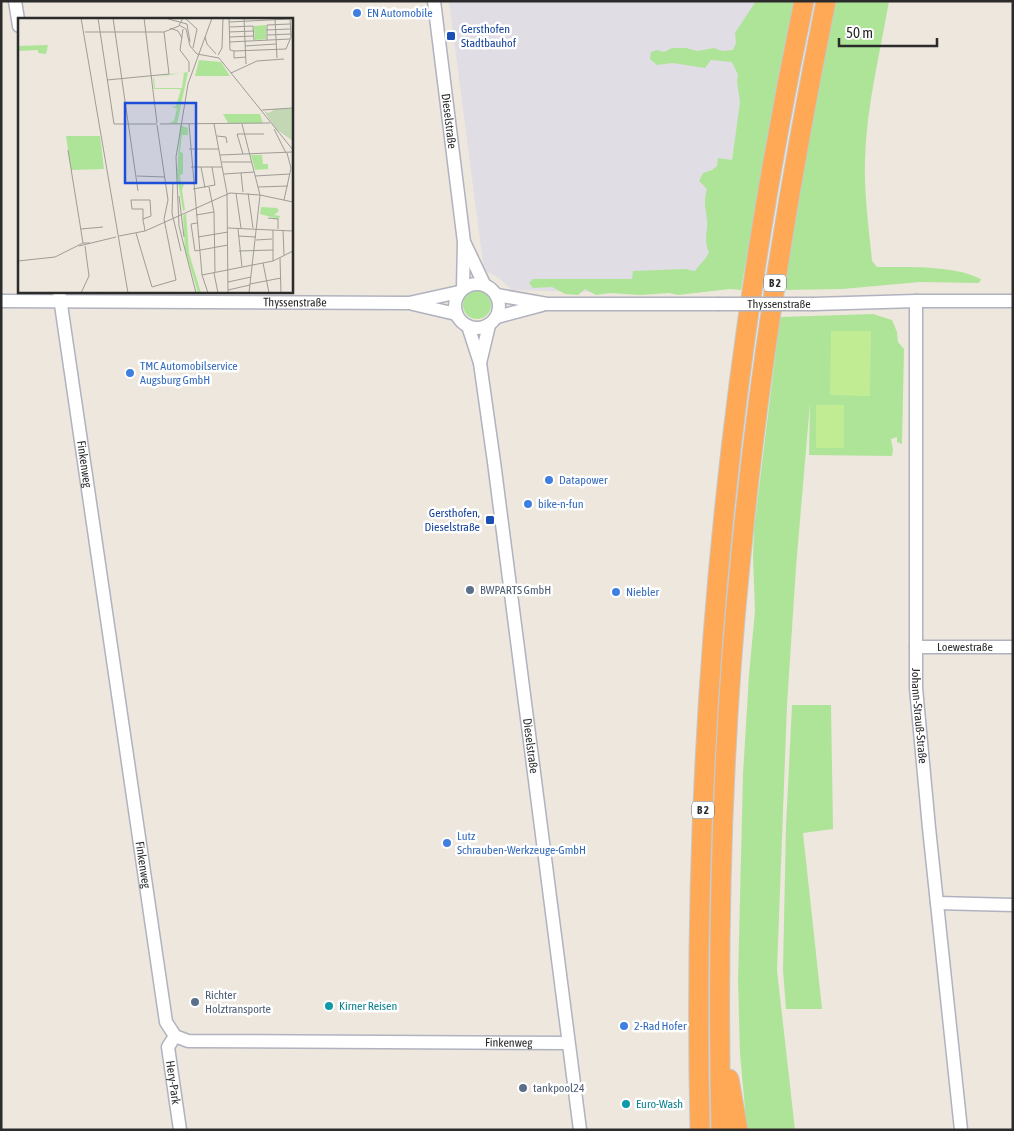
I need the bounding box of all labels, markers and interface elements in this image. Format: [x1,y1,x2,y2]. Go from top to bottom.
place label: EN Automobile [367,6,433,20]
marker: EN Automobile [351,7,363,19]
scale bar [839,15,936,47]
inset map [18,18,292,292]
place label: Gersthofen Stadtbauhof [461,22,517,50]
text: 50 m [846,24,873,41]
marker: Gersthofen Stadtbauhof [445,30,457,42]
street label: Dieselstraße [439,93,459,150]
road number: B 2 [764,274,786,292]
street label: Thyssenstraße [263,295,327,310]
street label: Thyssenstraße [747,297,811,311]
place label: TMC Automobilservice Augsburg GmbH [140,359,238,387]
marker: TMC Automobilservice Augsburg GmbH [124,367,136,379]
street label: Finkenweg [74,440,95,489]
place label: Datapower [559,473,608,487]
marker: Datapower [543,474,555,486]
place label: bike-n-fun [538,497,584,511]
marker: bike-n-fun [522,498,534,510]
place label: Gersthofen, Dieselstraße [425,506,480,534]
marker: Gersthofen, Dieselstraße [484,514,496,526]
place label: BWPARTS GmbH [480,583,551,597]
marker: BWPARTS GmbH [464,584,476,596]
place label: Niebler [626,585,659,599]
marker: Niebler [610,586,622,598]
street label: Loewestraße [937,640,993,654]
street label: Johann-Strauß-Straße [909,668,930,764]
street label: Dieselstraße [520,717,541,774]
road number: B 2 [692,802,714,818]
place label: Lutz Schrauben-Werkzeuge-GmbH [457,829,586,857]
marker: Lutz Schrauben-Werkzeuge-GmbH [441,837,453,849]
street label: Finkenweg [133,840,153,890]
place label: Richter Holztransporte [205,988,271,1016]
marker: Richter Holztransporte [189,996,201,1008]
place label: Kirner Reisen [339,999,397,1013]
marker: Kirner Reisen [323,1000,335,1012]
place label: 2-Rad Hofer [634,1019,687,1033]
marker: 2-Rad Hofer [618,1020,630,1032]
street label: Finkenweg [485,1036,533,1050]
street label: Hery-Park [163,1060,183,1106]
place label: tankpool24 [533,1081,585,1095]
marker: tankpool24 [517,1082,529,1094]
place label: Euro-Wash [636,1097,683,1111]
marker: Euro-Wash [620,1098,632,1110]

